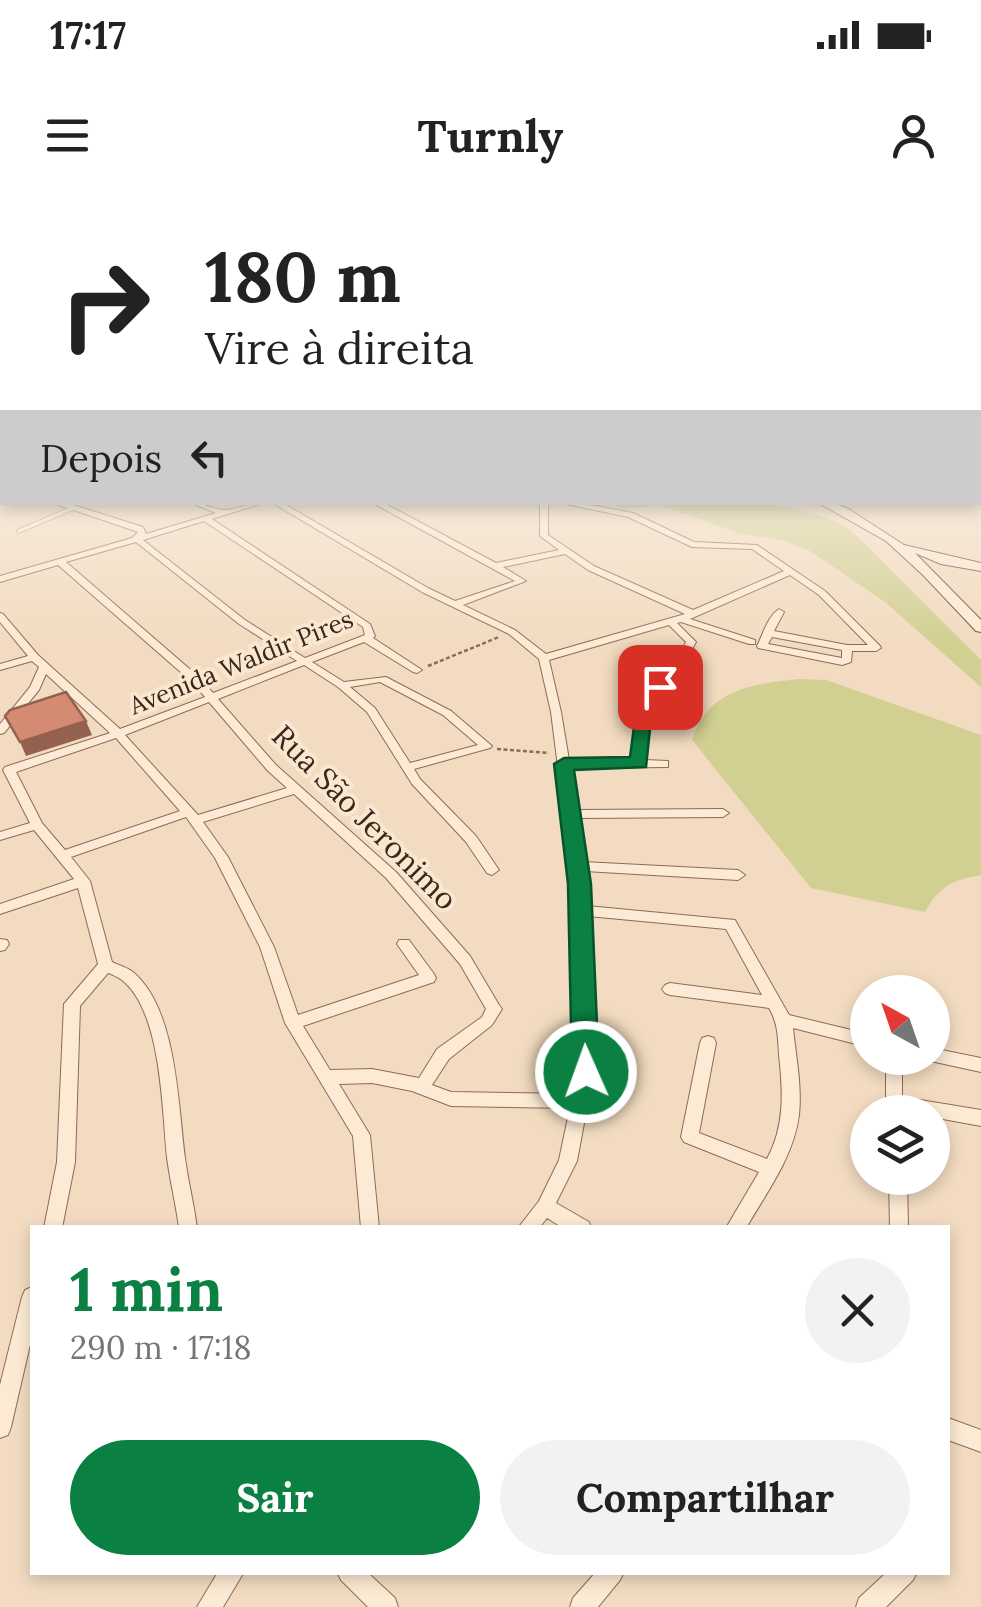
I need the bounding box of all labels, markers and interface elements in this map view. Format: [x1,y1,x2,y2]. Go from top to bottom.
text: 17:17 [50,11,126,59]
text: Turnly [418,107,563,164]
icon: menu [40,108,95,163]
icon: person [886,108,941,163]
text: 180 m [205,232,401,321]
icon: right [40,240,170,370]
text: Vire à direita [205,319,474,376]
icon: left [182,430,237,485]
text: Depois [40,434,162,482]
street label: Avenida Waldir Pires [123,602,358,722]
pin [618,645,703,730]
icon: arrive [633,660,688,715]
street label: Rua São Jeronimo [264,716,466,918]
north arrow [850,975,950,1075]
map controls [850,975,950,1195]
position arrow [534,1020,638,1124]
button: layers [850,1095,950,1195]
text: 1 min [70,1251,223,1327]
button: close [805,1258,910,1363]
text: 290 m · 17:18 [70,1327,251,1368]
button: Sair [70,1440,480,1555]
button: Compartilhar [500,1440,910,1555]

